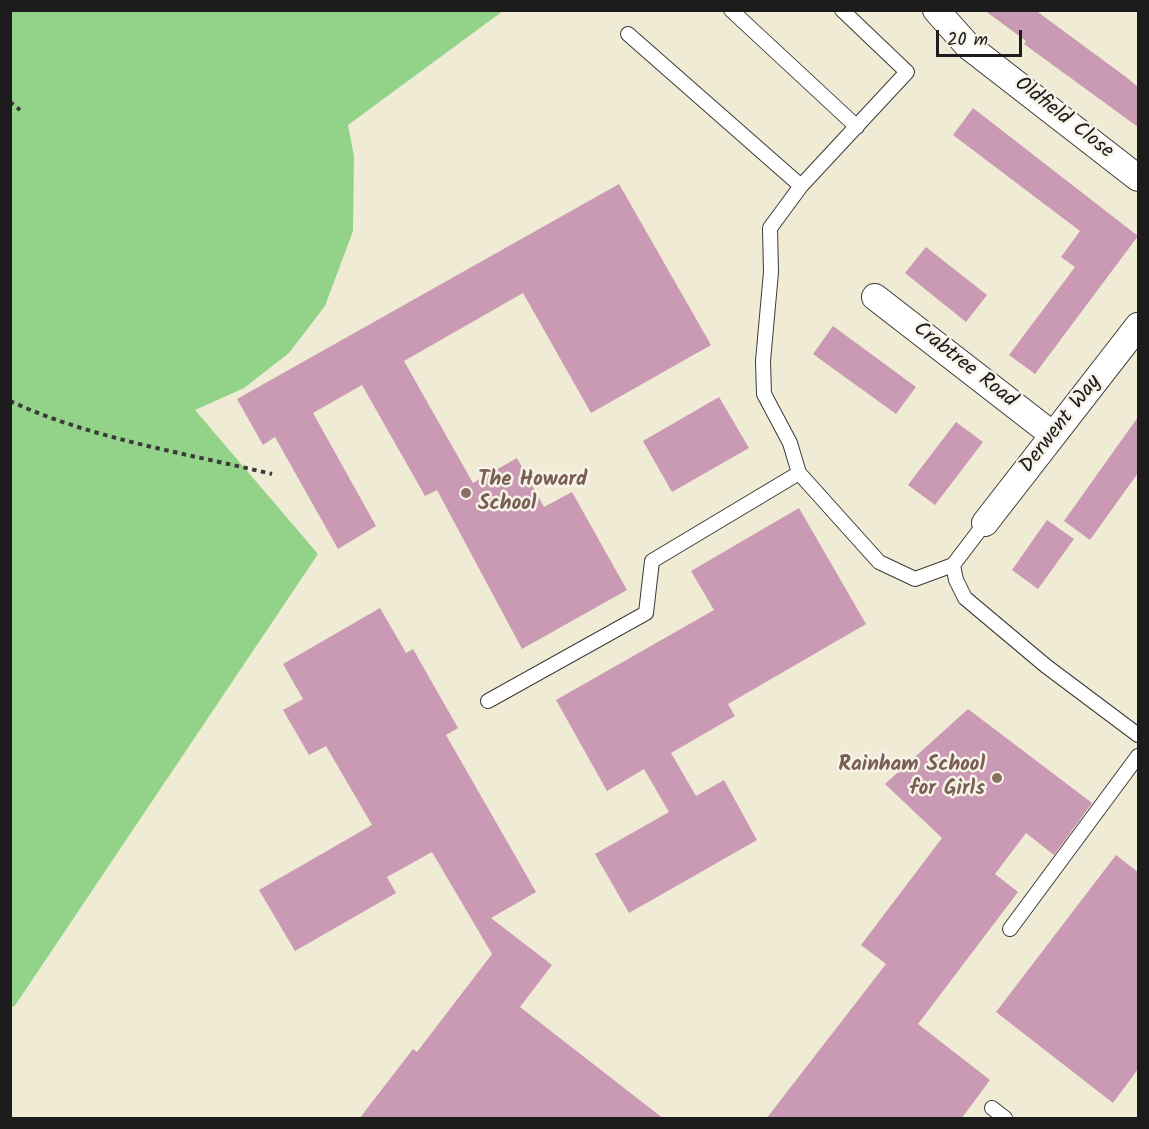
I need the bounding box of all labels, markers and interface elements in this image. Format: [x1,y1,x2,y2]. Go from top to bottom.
scale bar [939,18,1024,56]
text: 20 m [947,26,988,55]
street label: Oldfield Close [1008,73,1118,165]
street label: Crabtree Road [907,318,1021,414]
street label: Derwent Way [1016,371,1108,479]
place label: The Howard School [478,468,587,518]
marker: The Howard School [459,486,473,500]
place label: Rainham School for Girls [838,753,985,803]
marker: Rainham School for Girls [990,771,1004,785]

